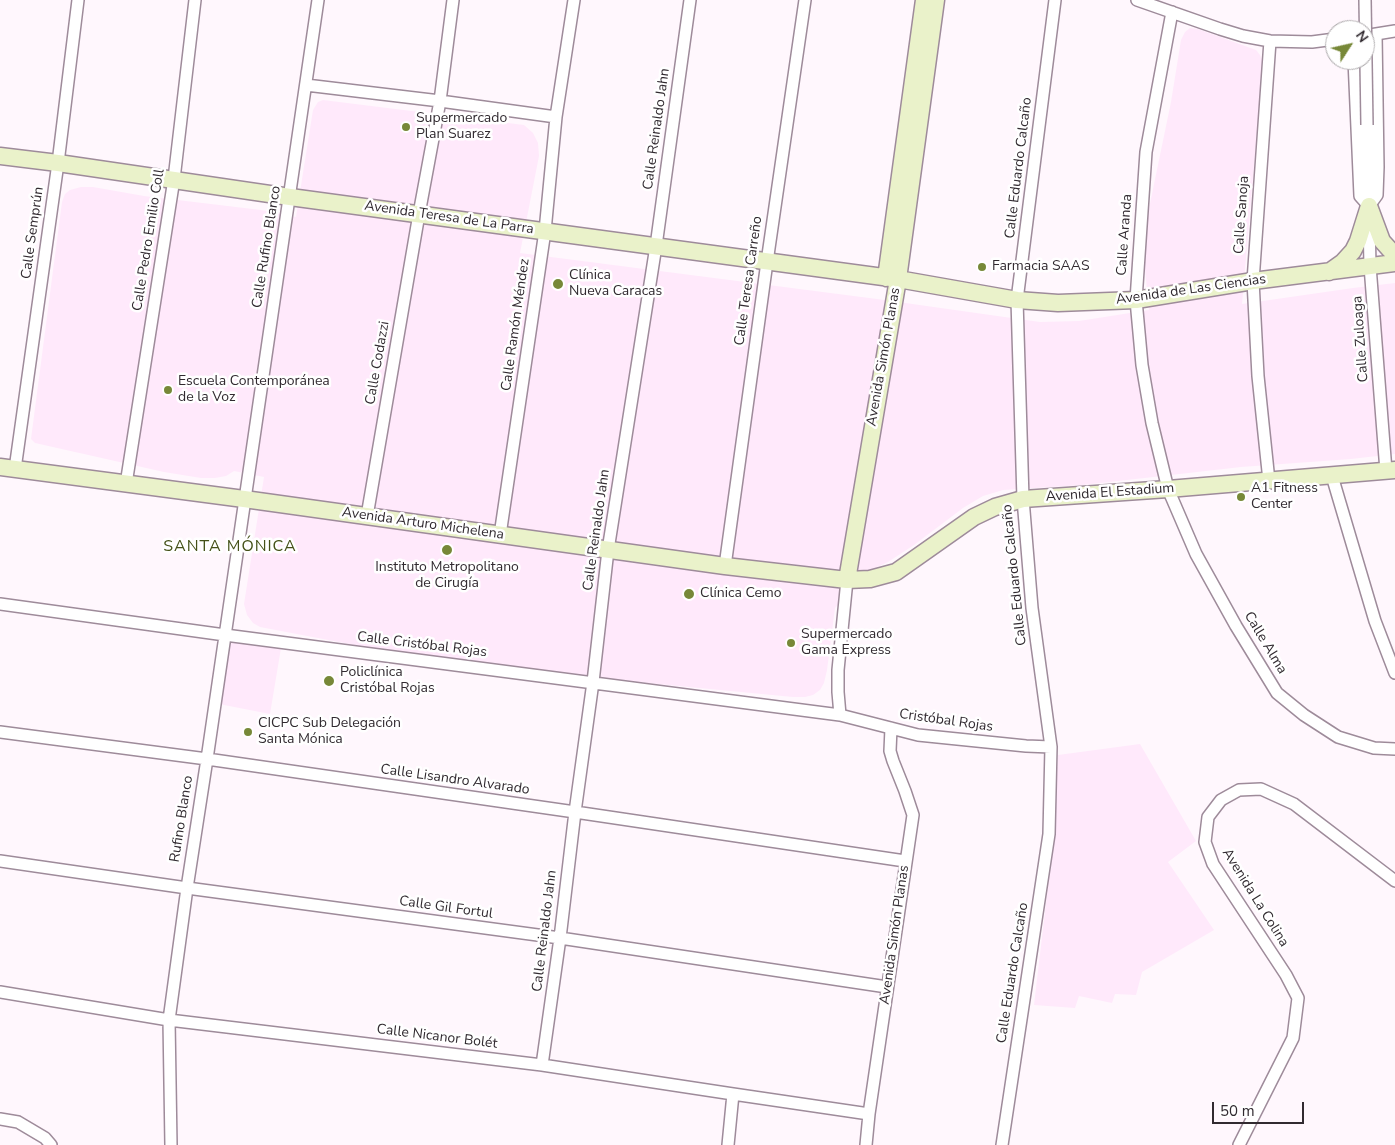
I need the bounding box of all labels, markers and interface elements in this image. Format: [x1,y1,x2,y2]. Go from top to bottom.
north arrow [1325,20,1375,70]
text: N [1351,27,1373,46]
street label: Calle Reinaldo Jahn [640,67,674,191]
street label: Calle Eduardo Calcaño [1002,96,1036,240]
place label: Supermercado Plan Suarez [416,111,507,144]
marker: Supermercado Plan Suarez [400,121,412,133]
street label: Calle Pedro Emilio Coll [129,168,169,312]
street label: Calle Sanoja [1231,175,1253,255]
street label: Calle Rufino Blanco [249,185,285,309]
street label: Calle Semprún [18,186,48,280]
street label: Calle Aranda [1114,194,1136,276]
street label: Avenida Teresa de La Parra [363,198,535,238]
street label: Calle Teresa Carreño [732,215,766,347]
street label: Calle Ramón Méndez [498,258,534,392]
place label: Farmacia SAAS [992,259,1089,275]
marker: Farmacia SAAS [976,261,988,273]
place label: Clínica Nueva Caracas [569,268,662,300]
street label: Avenida de Las Ciencias [1115,271,1267,309]
marker: Clínica Nueva Caracas [551,277,565,291]
street label: Avenida Simón Planas [864,286,904,428]
street label: Calle Zuloaga [1350,295,1372,383]
street label: Calle Codazzi [362,320,394,406]
place label: Escuela Contemporánea de la Voz [178,374,330,407]
marker: Escuela Contemporánea de la Voz [162,384,174,396]
street label: Calle Reinaldo Jahn [580,468,614,592]
street label: Avenida El Estadium [1045,480,1175,506]
place label: A1 Fitness Center [1251,481,1318,514]
marker: A1 Fitness Center [1235,491,1247,503]
street label: Calle Eduardo Calcaño [999,503,1031,647]
street label: Avenida Arturo Michelena [341,504,505,544]
district label: SANTA MÓNICA [162,537,298,557]
marker: Instituto Metropolitano de Cirugía [440,543,454,557]
place label: Instituto Metropolitano de Cirugía [375,560,519,592]
place label: Clínica Cemo [700,586,782,602]
marker: Clínica Cemo [682,587,696,601]
street label: Calle Alma [1240,609,1290,677]
place label: Supermercado Gama Express [801,627,892,660]
street label: Calle Cristóbal Rojas [356,629,488,661]
marker: Supermercado Gama Express [785,637,797,649]
place label: Policlínica Cristóbal Rojas [340,665,435,698]
marker: Policlínica Cristóbal Rojas [322,674,336,688]
street label: Cristóbal Rojas [898,706,994,736]
place label: CICPC Sub Delegación Santa Mónica [258,716,401,749]
marker: CICPC Sub Delegación Santa Mónica [242,726,254,738]
street label: Calle Lisandro Alvarado [379,761,531,799]
street label: Rufino Blanco [167,774,197,864]
street label: Avenida La Colina [1218,846,1292,950]
street label: Avenida Simón Planas [877,864,913,1006]
street label: Calle Reinaldo Jahn [529,869,561,993]
street label: Calle Gil Fortul [398,893,494,923]
street label: Calle Eduardo Calcaño [994,901,1032,1045]
street label: Calle Nicanor Bolét [376,1021,498,1053]
scale bar [1215,1092,1308,1124]
text: 50 m [1220,1101,1255,1121]

